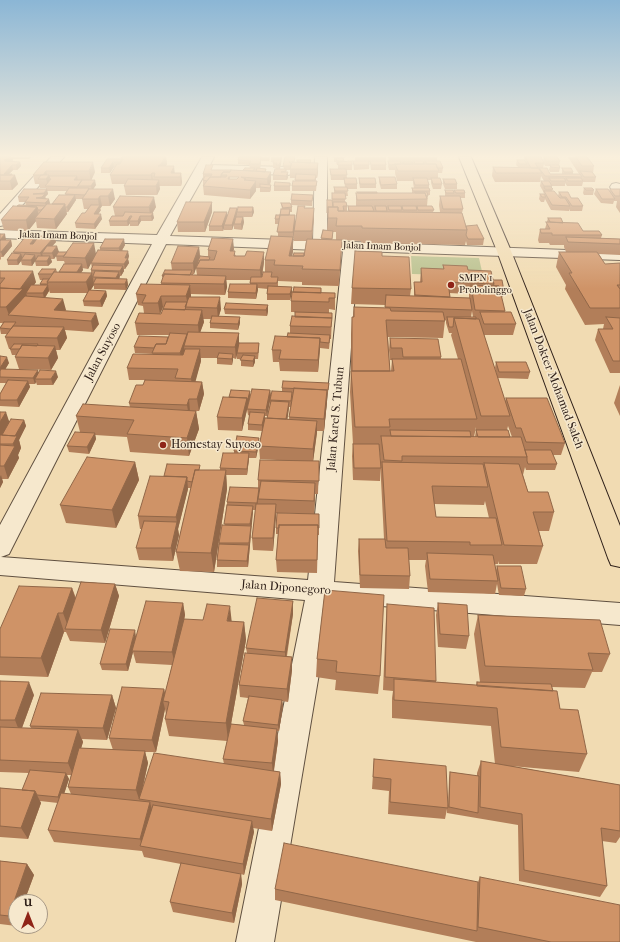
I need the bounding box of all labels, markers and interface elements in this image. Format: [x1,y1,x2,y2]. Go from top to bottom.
street label: Jalan Imam Bonjol [19,229,97,243]
street label: Jalan Imam Bonjol [343,240,421,254]
place label: SMPN 1 Probolinggo [459,273,512,296]
marker: SMPN 1 Probolinggo [446,280,456,290]
street label: Jalan Dokter Mohamad Saleh [520,307,586,451]
street label: Jalan Suyoso [82,320,124,384]
street label: Jalan Karel S. Tubun [324,366,348,472]
place label: Homestay Suyoso [171,438,261,452]
marker: Homestay Suyoso [158,440,168,450]
street label: Jalan Diponegoro [241,578,331,598]
north arrow [8,894,48,934]
text: U [24,896,32,909]

